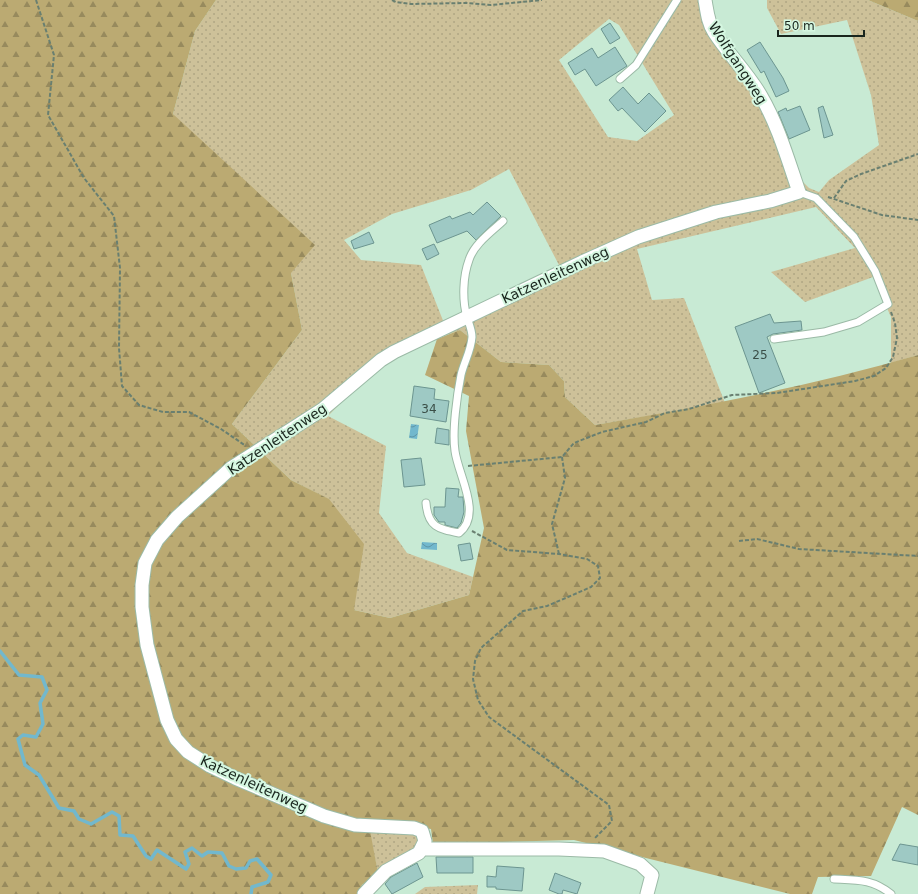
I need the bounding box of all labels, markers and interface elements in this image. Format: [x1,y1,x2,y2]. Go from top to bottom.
scale bar [778,12,864,38]
street label: Wolfgangweg [706,19,770,107]
text: 50 m [784,19,815,33]
street label: Katzenleitenweg [499,243,611,307]
house number: 25 [752,348,768,362]
street label: Katzenleitenweg [224,400,330,478]
house number: 34 [421,402,437,416]
street label: Katzenleitenweg [198,752,310,816]

